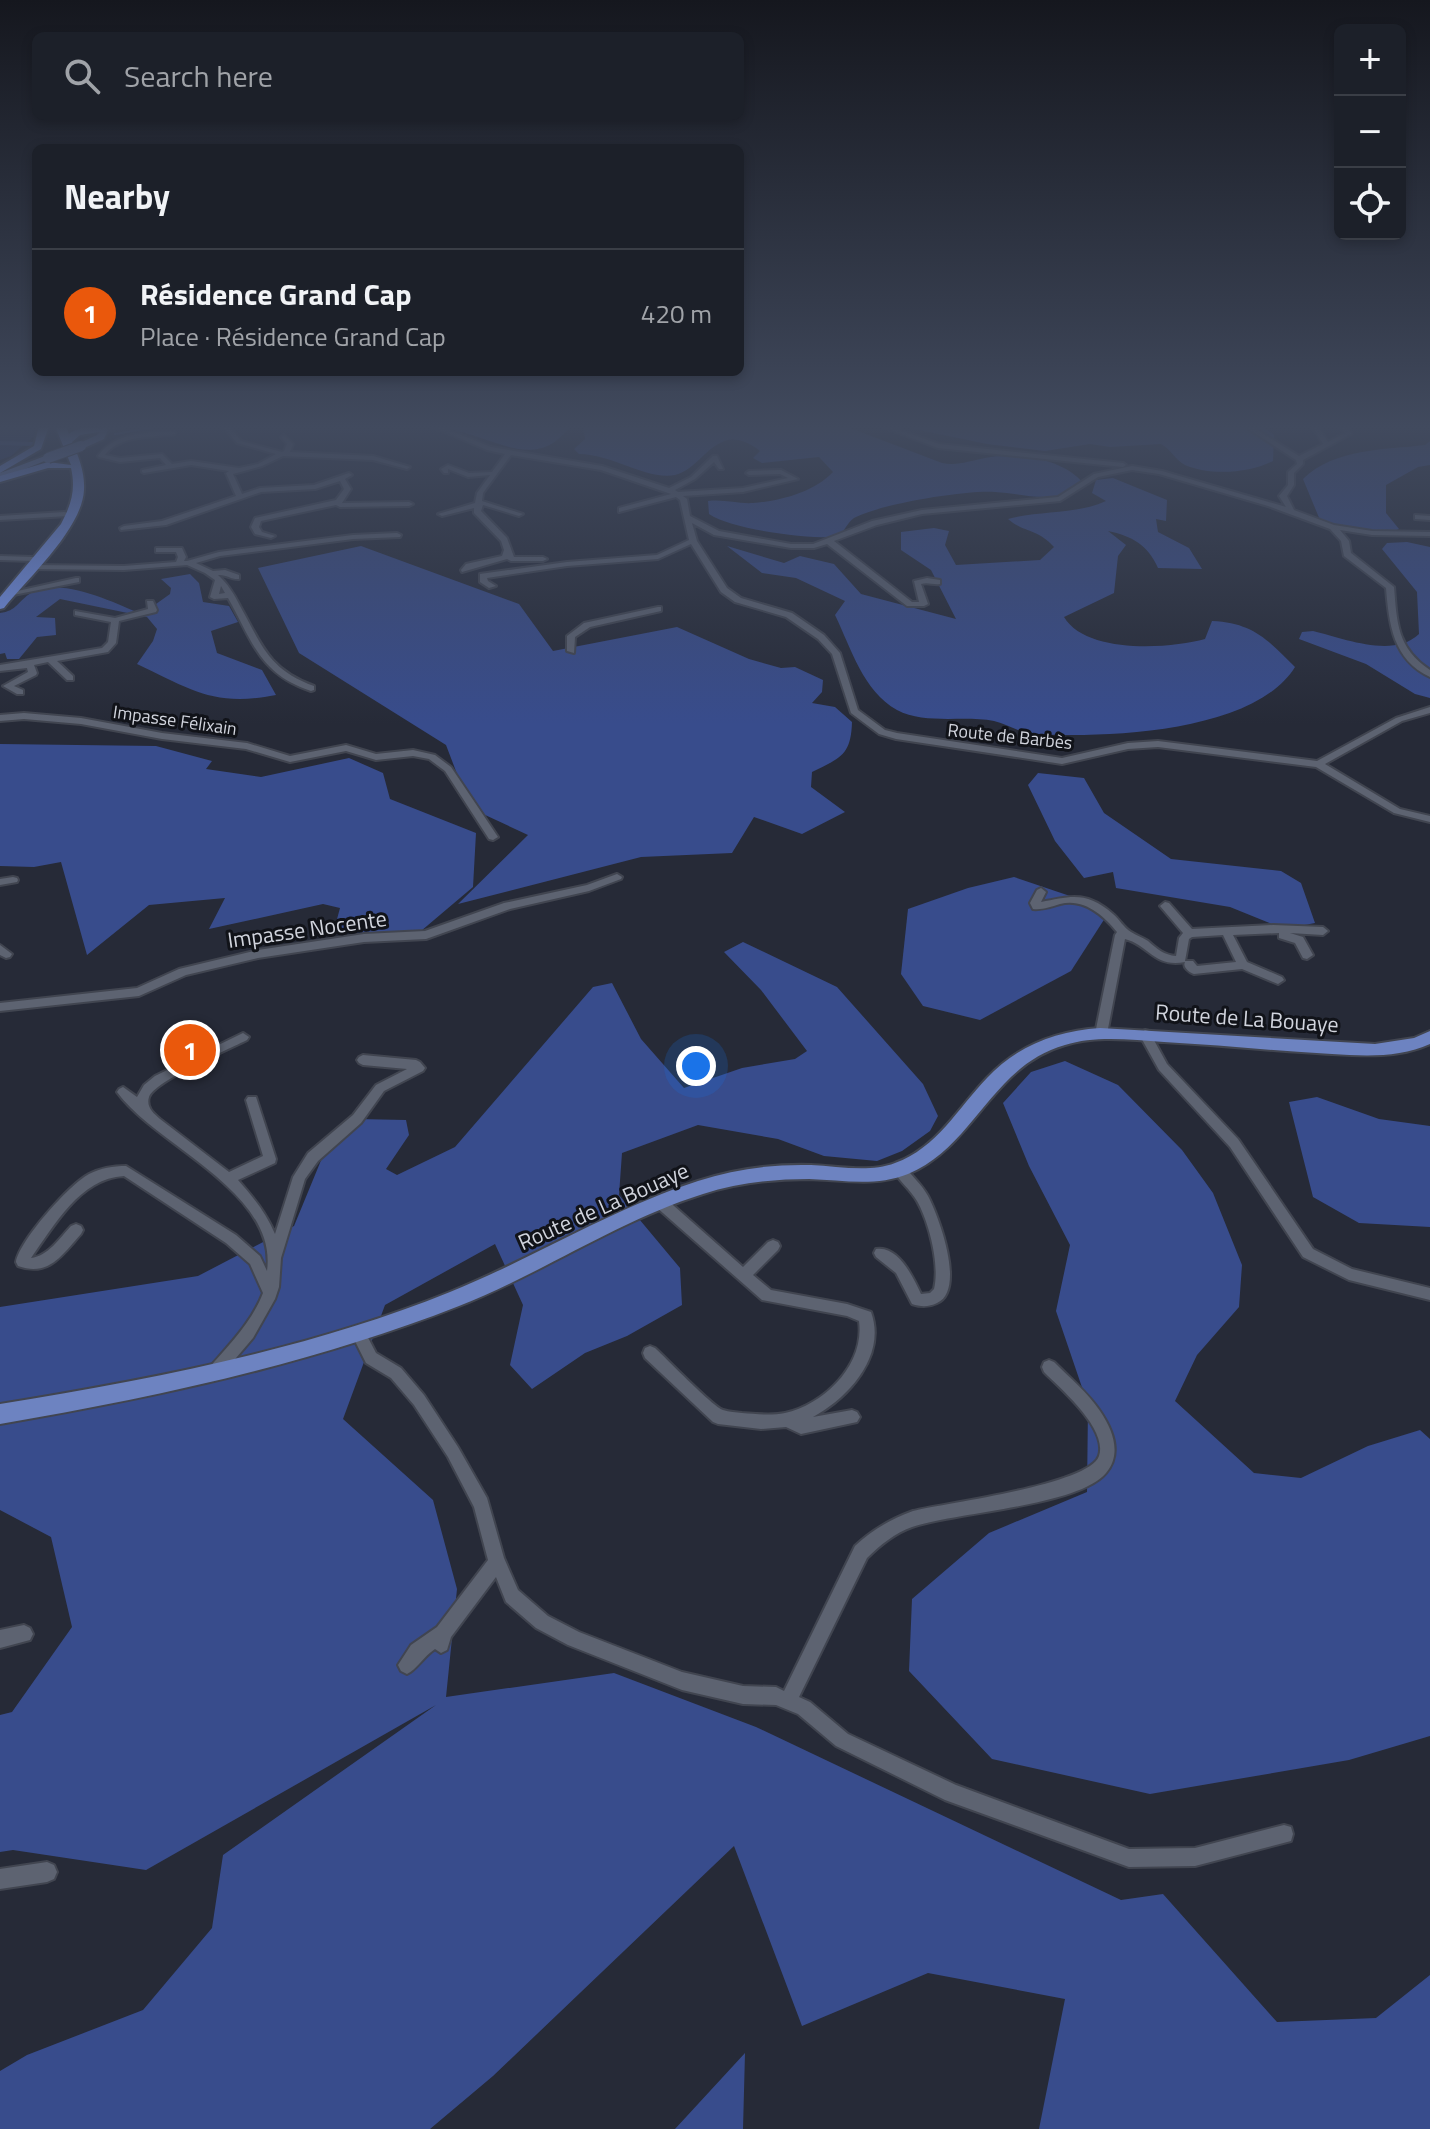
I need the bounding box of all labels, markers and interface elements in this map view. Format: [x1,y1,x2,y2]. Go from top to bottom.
map controls [1334,24,1406,240]
button: + [1334,24,1406,96]
search box [32,32,744,120]
text: Search here [124,53,273,99]
icon: search [60,54,104,98]
button: − [1334,96,1406,168]
button: locate [1334,168,1406,240]
text: Nearby [64,170,170,222]
text: Résidence Grand Cap [140,271,412,317]
text: 1 [83,294,97,333]
text: 420 m [641,294,712,333]
text: Place · Résidence Grand Cap [140,317,446,356]
street label: Impasse Félixain [111,698,239,742]
street label: Route de Barbès [946,716,1074,756]
street label: Impasse Nocente [225,901,389,957]
street label: Route de La Bouaye [1154,995,1340,1041]
pin: 1 [164,1020,216,1080]
your location [676,1046,716,1086]
street label: Route de La Bouaye [512,1153,694,1259]

